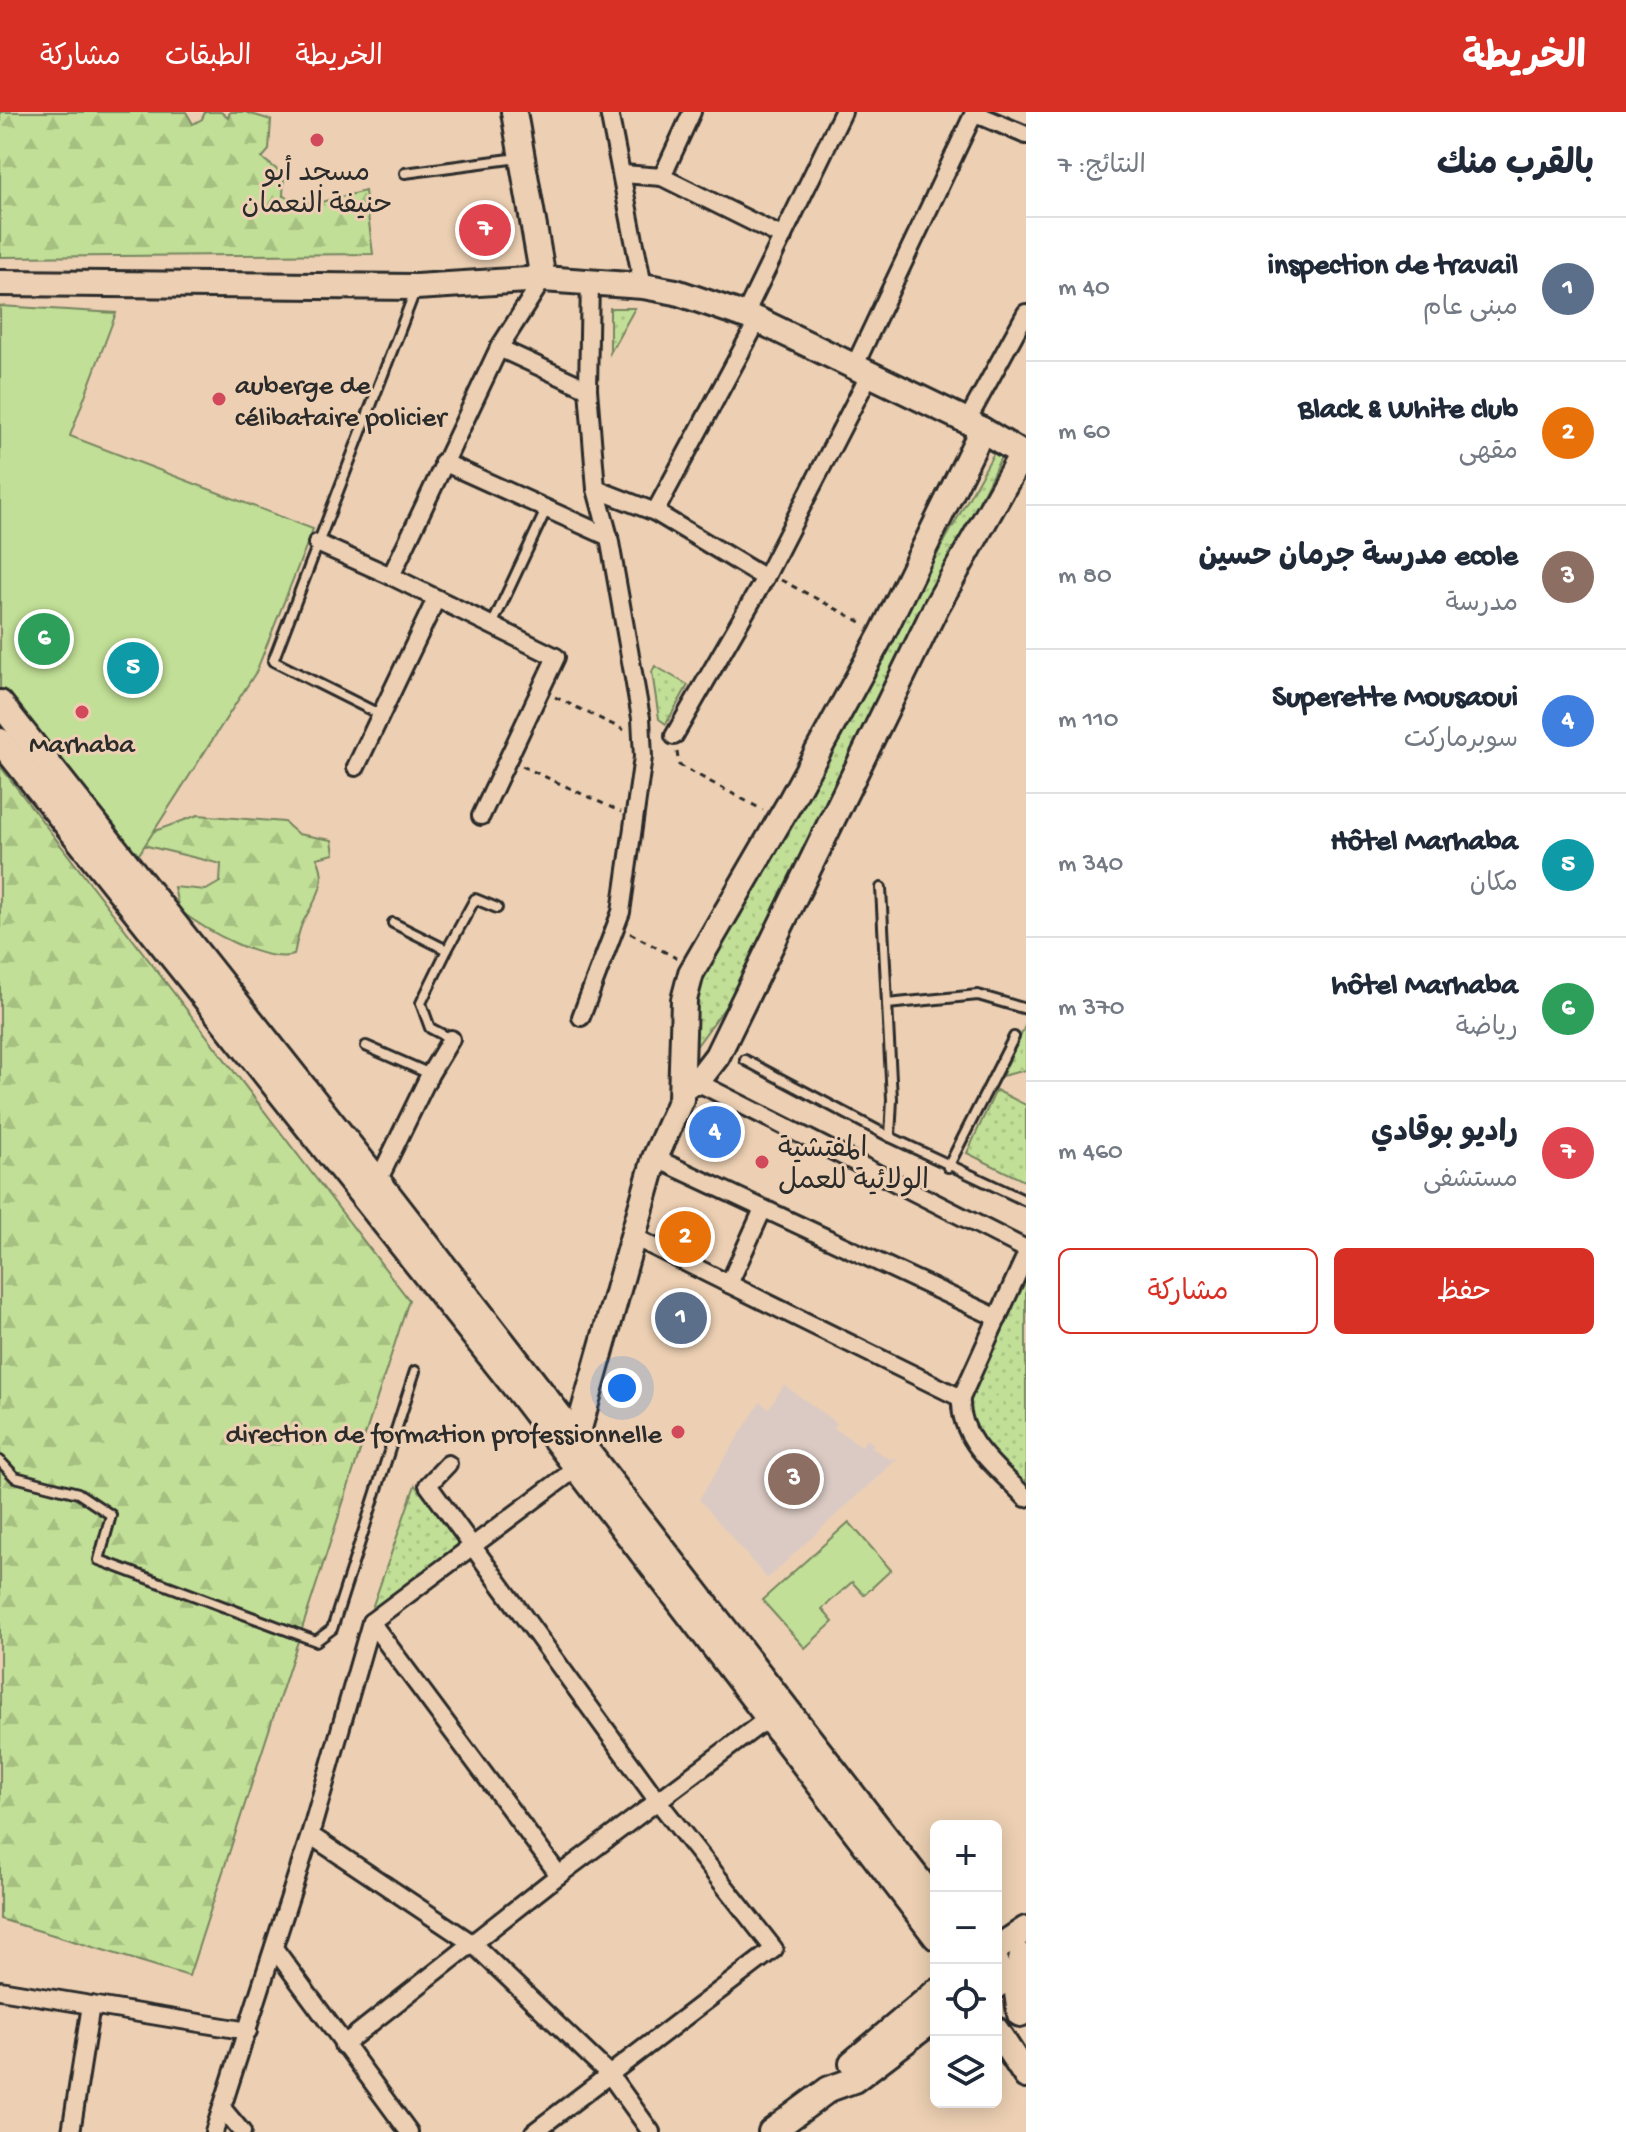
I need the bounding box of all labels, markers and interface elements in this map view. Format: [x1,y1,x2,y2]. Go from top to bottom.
text: الخريطة [1462,38,1586,82]
text: مشاركة [40,42,121,75]
text: الطبقات [165,42,251,75]
text: الخريطة [295,42,383,75]
marker: مسجد أبو حنيفة النعمان [308,131,326,149]
text: بالقرب منك [1437,147,1594,187]
text: النتائج: 7 [1058,152,1146,183]
place label: مسجد أبو حنيفة النعمان [241,155,393,223]
pin: 7 [459,200,511,260]
text: inspection de travail [1267,250,1518,285]
text: 40 m [1058,274,1110,305]
text: 1 [1563,274,1573,305]
text: مبنى عام [1423,294,1518,325]
place label: auberge de célibataire policier [235,371,448,436]
marker: auberge de célibataire policier [210,390,228,408]
text: Black & White club [1298,394,1518,429]
text: 60 m [1058,418,1111,449]
text: 2 [1562,418,1574,449]
text: مقهى [1459,438,1518,469]
text: ecole مدرسة جرمان حسين [1199,541,1518,576]
text: 80 m [1058,562,1112,593]
text: 3 [1561,562,1575,593]
text: مدرسة [1446,590,1518,621]
pin: 6 [18,609,70,669]
pin: 5 [107,638,159,698]
text: Superette Mousaoui [1272,682,1518,717]
marker: Marhaba [73,703,91,721]
text: 110 m [1058,706,1118,737]
text: 4 [1562,706,1574,737]
text: سوبرماركت [1404,726,1518,757]
place label: Marhaba [29,730,136,763]
text: Hôtel Marhaba [1331,826,1518,861]
text: 340 m [1058,850,1123,881]
text: 5 [1561,850,1575,881]
text: مكان [1470,870,1518,901]
text: hôtel Marhaba [1332,970,1518,1005]
text: 370 m [1058,994,1124,1025]
text: 6 [1561,994,1575,1025]
text: رياضة [1456,1014,1518,1045]
pin: 4 [689,1102,741,1162]
text: راديو بوقادي [1371,1117,1518,1152]
place label: المفتشية الولائية للعمل [778,1134,929,1199]
text: 460 m [1058,1138,1123,1169]
text: 7 [1561,1138,1575,1169]
marker: المفتشية الولائية للعمل [753,1153,771,1171]
text: مستشفى [1423,1166,1518,1197]
pin: 2 [659,1207,711,1267]
button: مشاركة [1058,1248,1318,1334]
button: حفظ [1334,1248,1594,1334]
pin: 1 [655,1288,707,1348]
your location [602,1368,642,1408]
place label: direction de formation professionnelle [225,1420,663,1453]
marker: direction de formation professionnelle [669,1423,687,1441]
pin: 3 [768,1449,820,1509]
map controls [930,1820,1002,2108]
button: + [930,1820,1002,1892]
button: − [930,1892,1002,1964]
button: locate [930,1964,1002,2036]
button: layers [930,2036,1002,2108]

